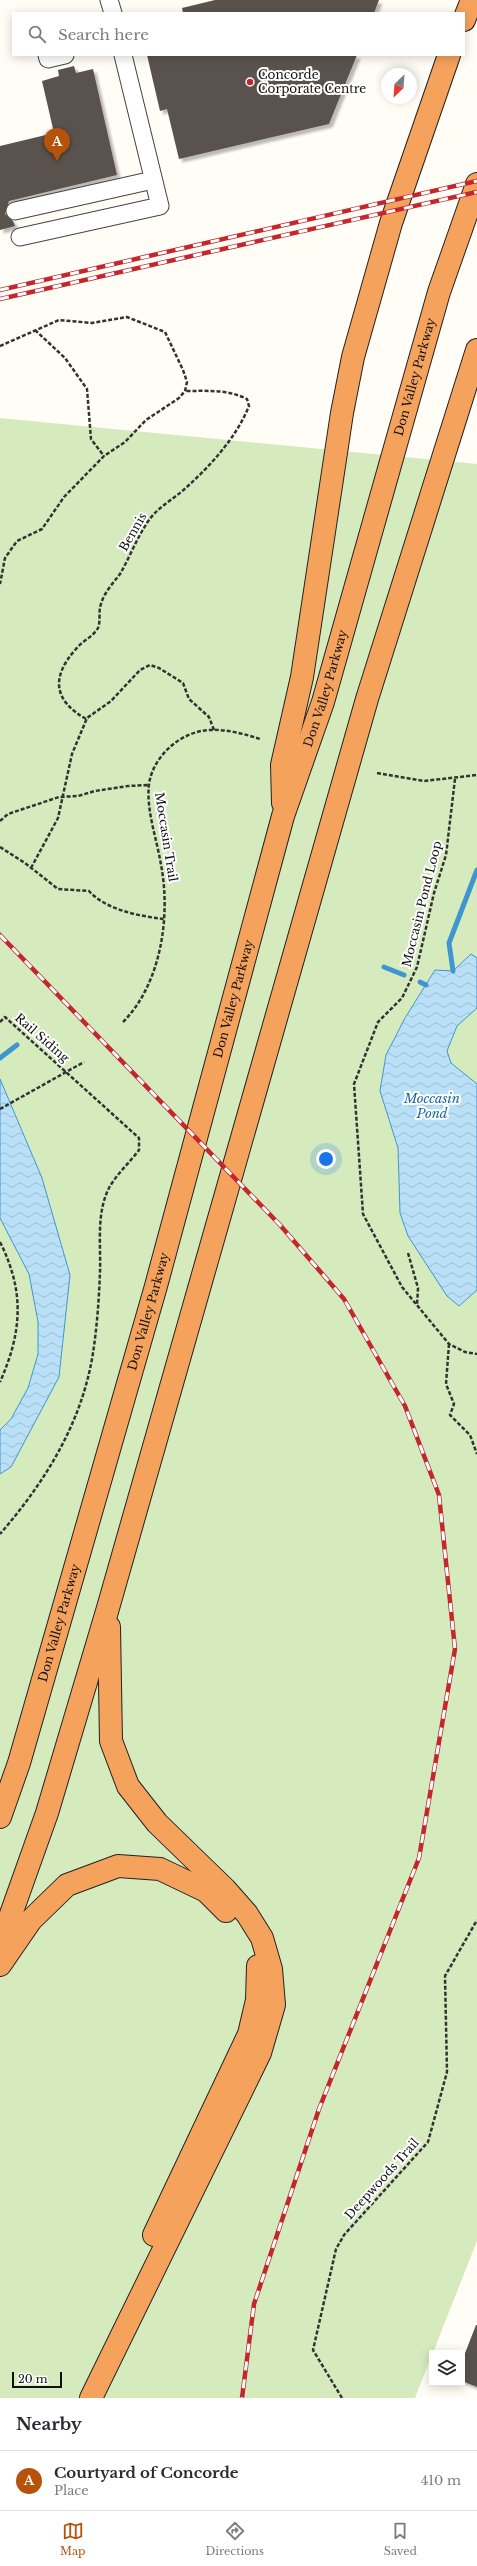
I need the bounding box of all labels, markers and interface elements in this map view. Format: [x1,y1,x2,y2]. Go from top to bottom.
search box [12,12,465,56]
icon: search [26,23,48,45]
text: Search here [58,25,149,44]
place label: Concorde Corporate Centre [258,67,366,96]
north arrow [381,68,417,104]
marker: Concorde Corporate Centre [245,77,255,87]
pin: A [44,128,70,161]
street label: Don Valley Parkway [391,316,438,438]
street label: Bennis [116,510,150,554]
street label: Don Valley Parkway [300,628,350,749]
street label: Moccasin Trail [152,791,181,883]
street label: Moccasin Pond Loop [399,839,444,969]
street label: Don Valley Parkway [210,938,256,1060]
street label: Rail Siding [12,1010,73,1066]
water label: Moccasin Pond [403,1090,460,1122]
your location [316,1149,336,1169]
street label: Don Valley Parkway [124,1250,172,1372]
street label: Don Valley Parkway [35,1562,83,1683]
street label: Deepwoods Trail [341,2135,422,2222]
map controls [429,2350,465,2386]
button: layers [429,2350,465,2386]
scale bar [12,2370,62,2389]
text: 20 m [18,2372,48,2386]
text: Nearby [16,2414,82,2435]
text: Courtyard of Concorde [54,2463,239,2482]
text: A [24,2472,34,2489]
text: 410 m [421,2472,461,2489]
text: Place [54,2482,89,2499]
tab: Map [60,2520,86,2558]
tab: Directions [205,2520,264,2558]
tab: Saved [384,2520,417,2558]

